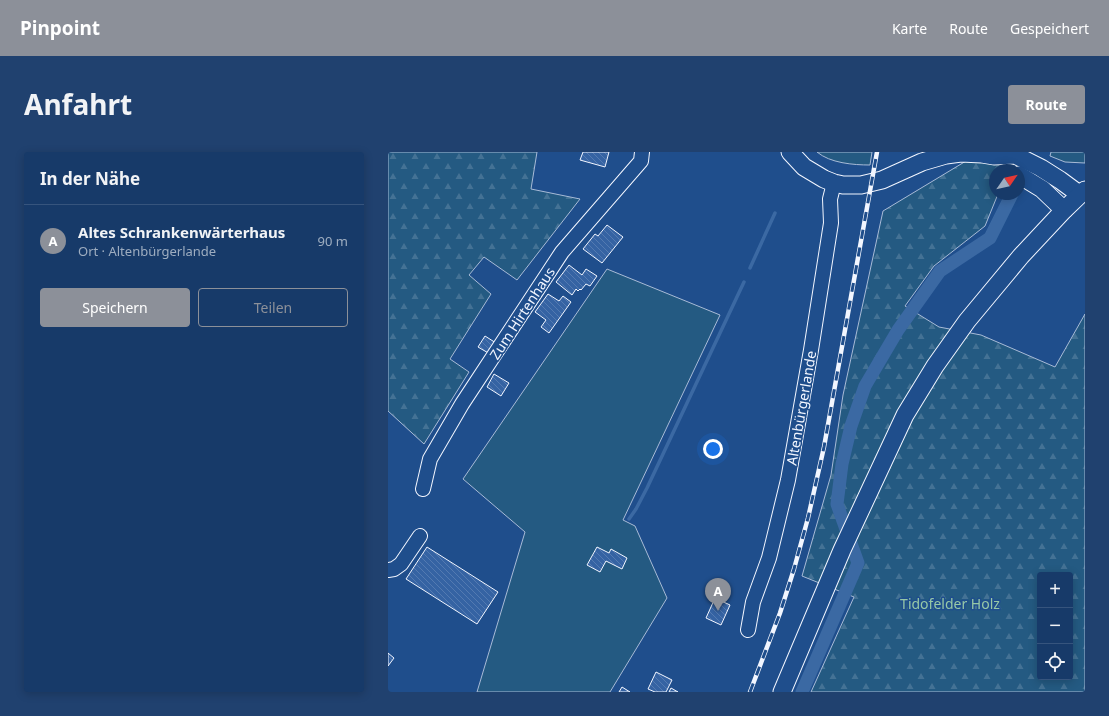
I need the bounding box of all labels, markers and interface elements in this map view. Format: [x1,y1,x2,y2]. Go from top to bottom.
text: Pinpoint [20,15,100,41]
text: Karte [892,19,927,38]
text: Route [949,19,988,38]
text: Gespeichert [1010,19,1089,38]
text: Anfahrt [24,85,132,123]
button: Route [1008,85,1085,124]
north arrow [989,164,1025,200]
text: In der Nähe [40,167,140,190]
text: Altes Schrankenwärterhaus [78,222,285,242]
text: A [49,232,58,250]
text: 90 m [318,232,348,250]
text: Ort · Altenbürgerlande [78,242,216,260]
street label: Zum Hirtenhaus [485,263,559,363]
button: Speichern [40,288,190,327]
button: Teilen [198,288,348,327]
street label: Altenbürgerlande [782,349,820,467]
your location [703,439,723,459]
map controls [1037,572,1073,680]
button: + [1037,572,1073,608]
pin: A [705,578,731,611]
park label: Tidofelder Holz [900,594,1000,613]
button: − [1037,608,1073,644]
button: locate [1037,644,1073,680]

